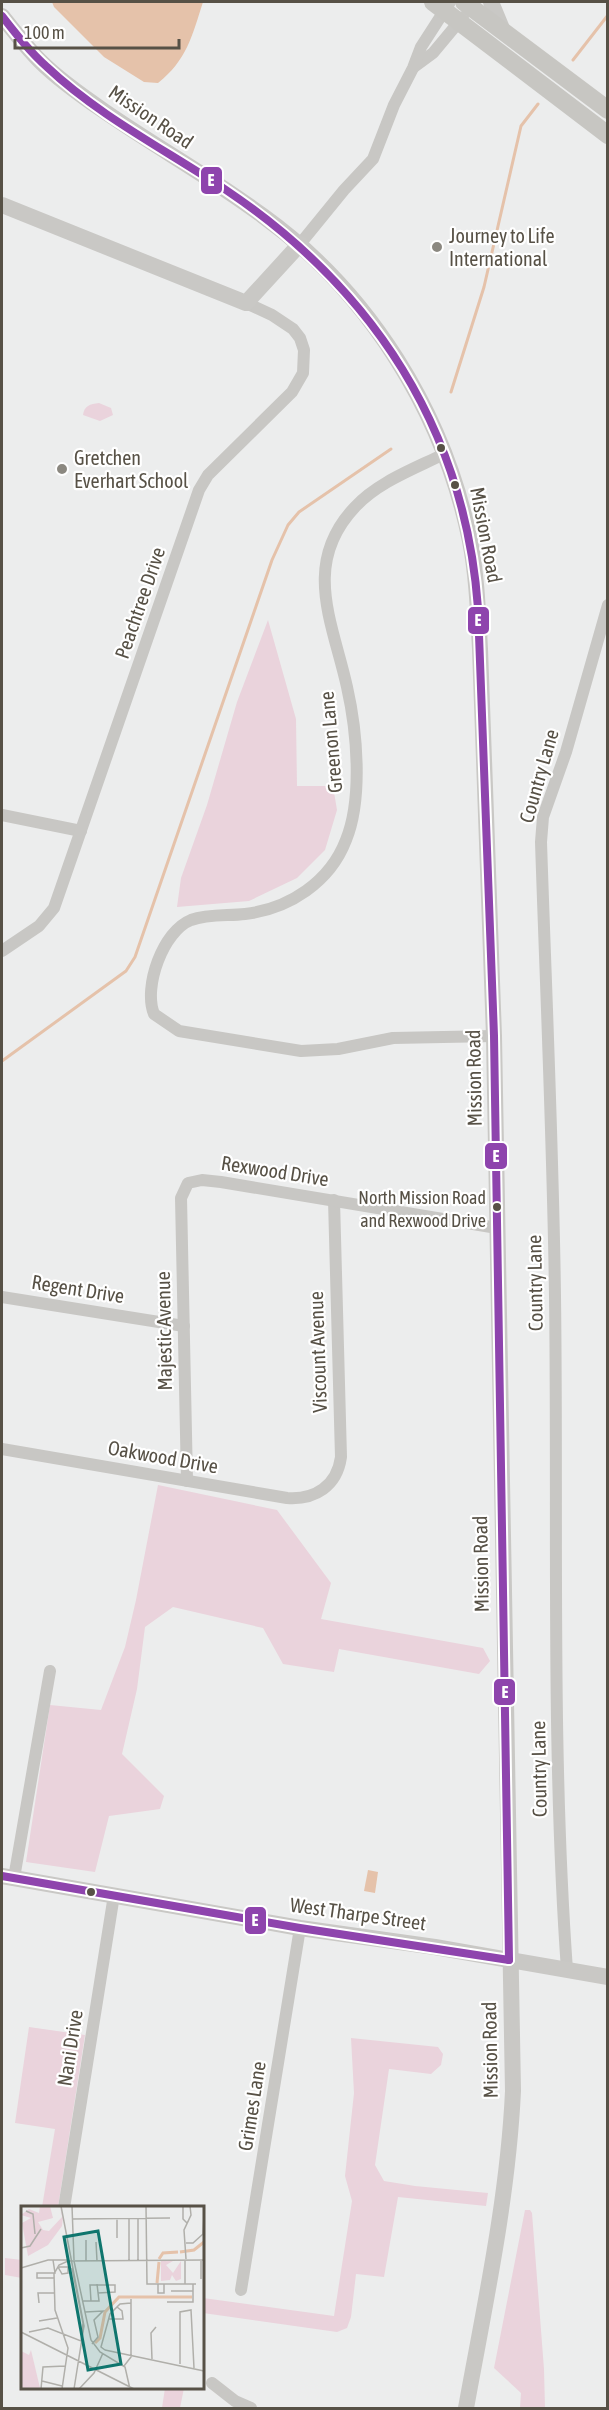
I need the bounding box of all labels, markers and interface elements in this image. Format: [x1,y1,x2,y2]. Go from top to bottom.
scale bar [15,12,178,50]
text: 100 m [24,22,65,43]
street label: Mission Road [105,80,198,153]
line badge: E [200,166,223,195]
text: E [208,171,215,189]
place label: Journey to Life International [449,224,555,270]
marker: Journey to Life International [430,240,444,254]
unlabelled marker [435,442,447,454]
place label: Gretchen Everhart School [74,446,189,492]
marker: Gretchen Everhart School [55,462,69,476]
unlabelled marker [449,479,461,491]
street label: Mission Road [466,485,507,585]
street label: Peachtree Drive [110,544,169,662]
line badge: E [467,606,490,635]
text: E [475,611,482,629]
street label: Greenon Lane [315,690,346,794]
street label: Country Lane [514,726,563,825]
street label: Mission Road [461,1029,486,1127]
line badge: E [484,1142,508,1170]
text: E [493,1147,500,1165]
street label: Rexwood Drive [220,1151,330,1190]
place label: North Mission Road and Rexwood Drive [358,1187,486,1231]
marker: North Mission Road and Rexwood Drive [491,1201,503,1213]
street label: Country Lane [522,1235,547,1331]
street label: Regent Drive [30,1270,126,1307]
street label: Majestic Avenue [151,1271,176,1391]
street label: Viscount Avenue [304,1291,331,1413]
street label: Oakwood Drive [106,1436,220,1478]
street label: Mission Road [468,1515,493,1613]
line badge: E [493,1678,516,1706]
text: E [502,1683,509,1701]
street label: Country Lane [526,1721,551,1817]
unlabelled marker [85,1886,97,1898]
street label: West Tharpe Street [289,1893,428,1934]
line badge: E [244,1906,267,1935]
text: E [252,1911,259,1929]
street label: Mission Road [477,2001,502,2099]
street label: Nani Drive [52,2008,87,2088]
street label: Grimes Lane [233,2060,270,2152]
inset map [21,2206,204,2389]

